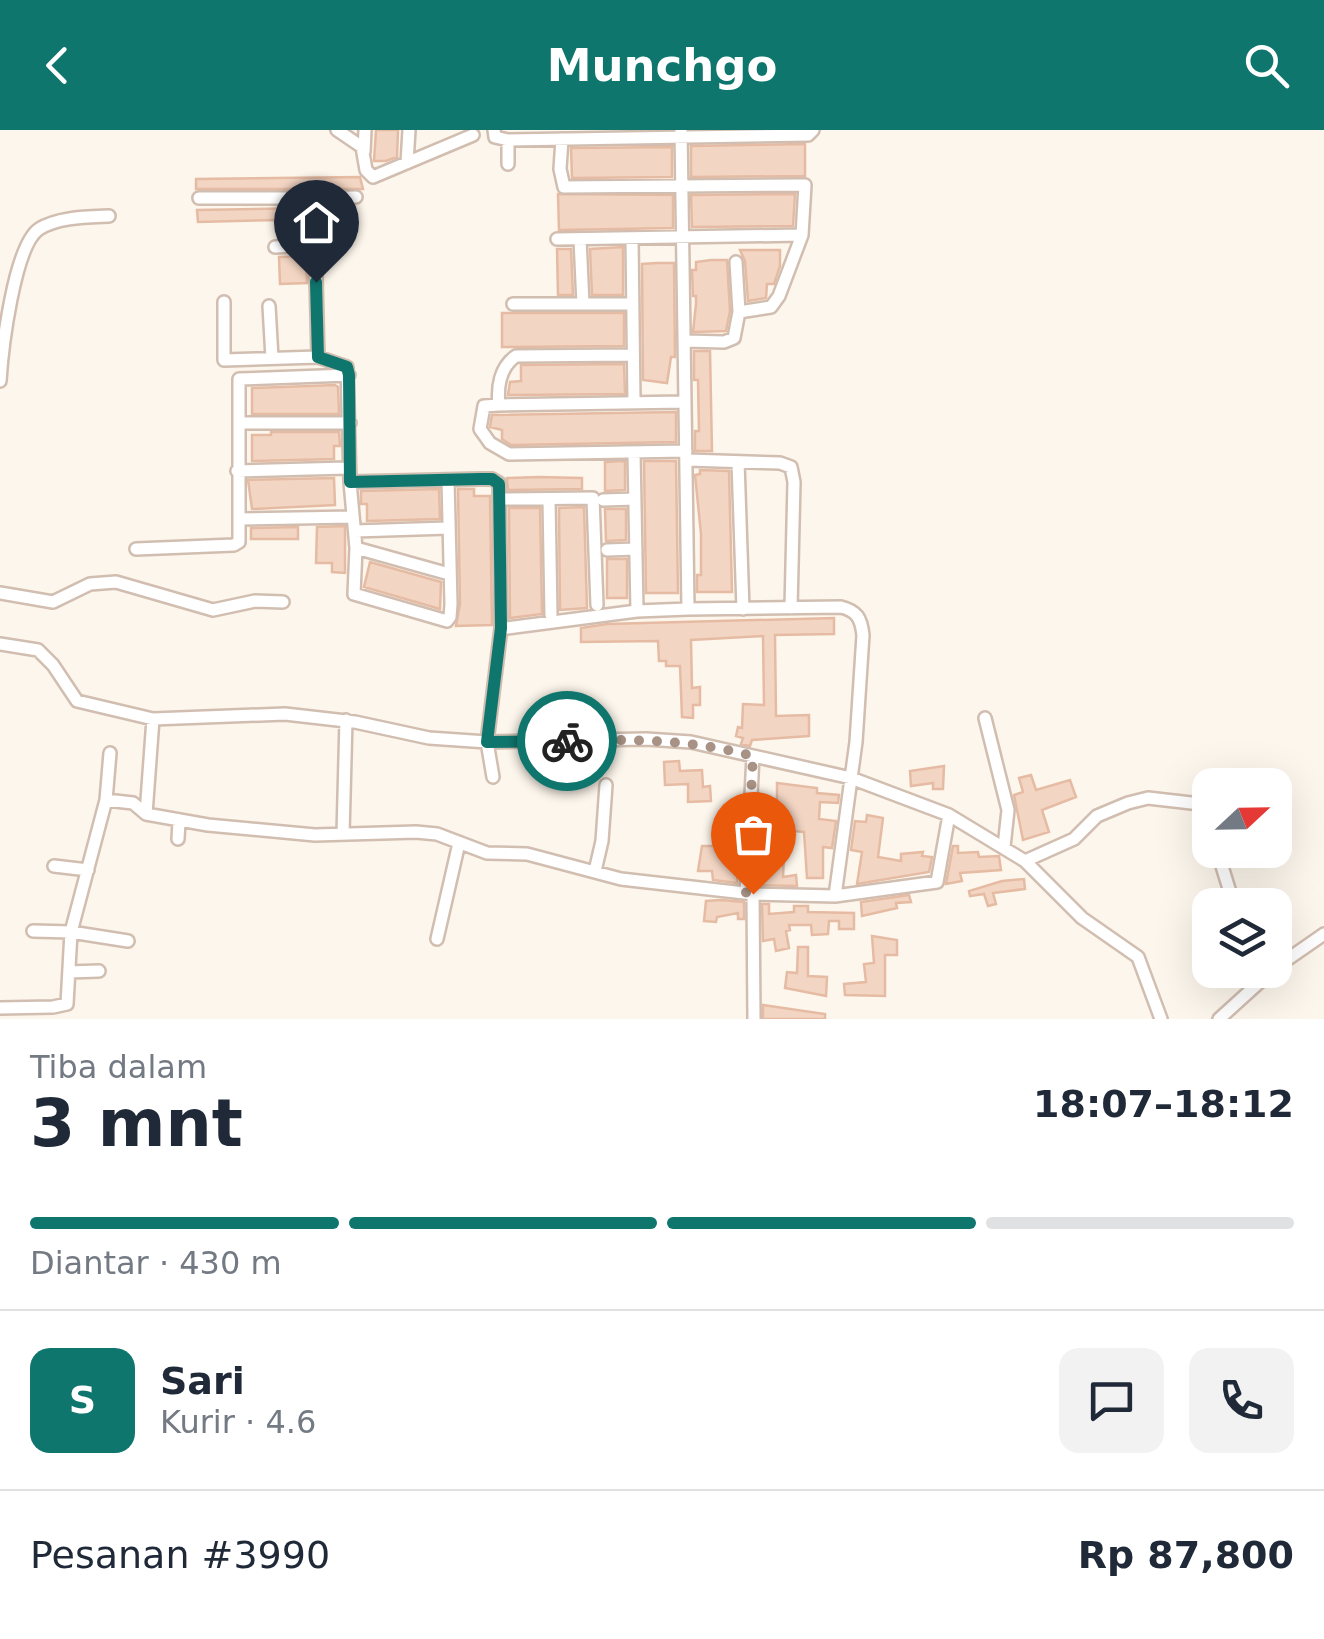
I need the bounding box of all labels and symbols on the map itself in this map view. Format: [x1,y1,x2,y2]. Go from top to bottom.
pin [274,180,359,283]
courier [517,691,617,791]
north arrow [1192,768,1292,868]
pin [711,792,796,895]

